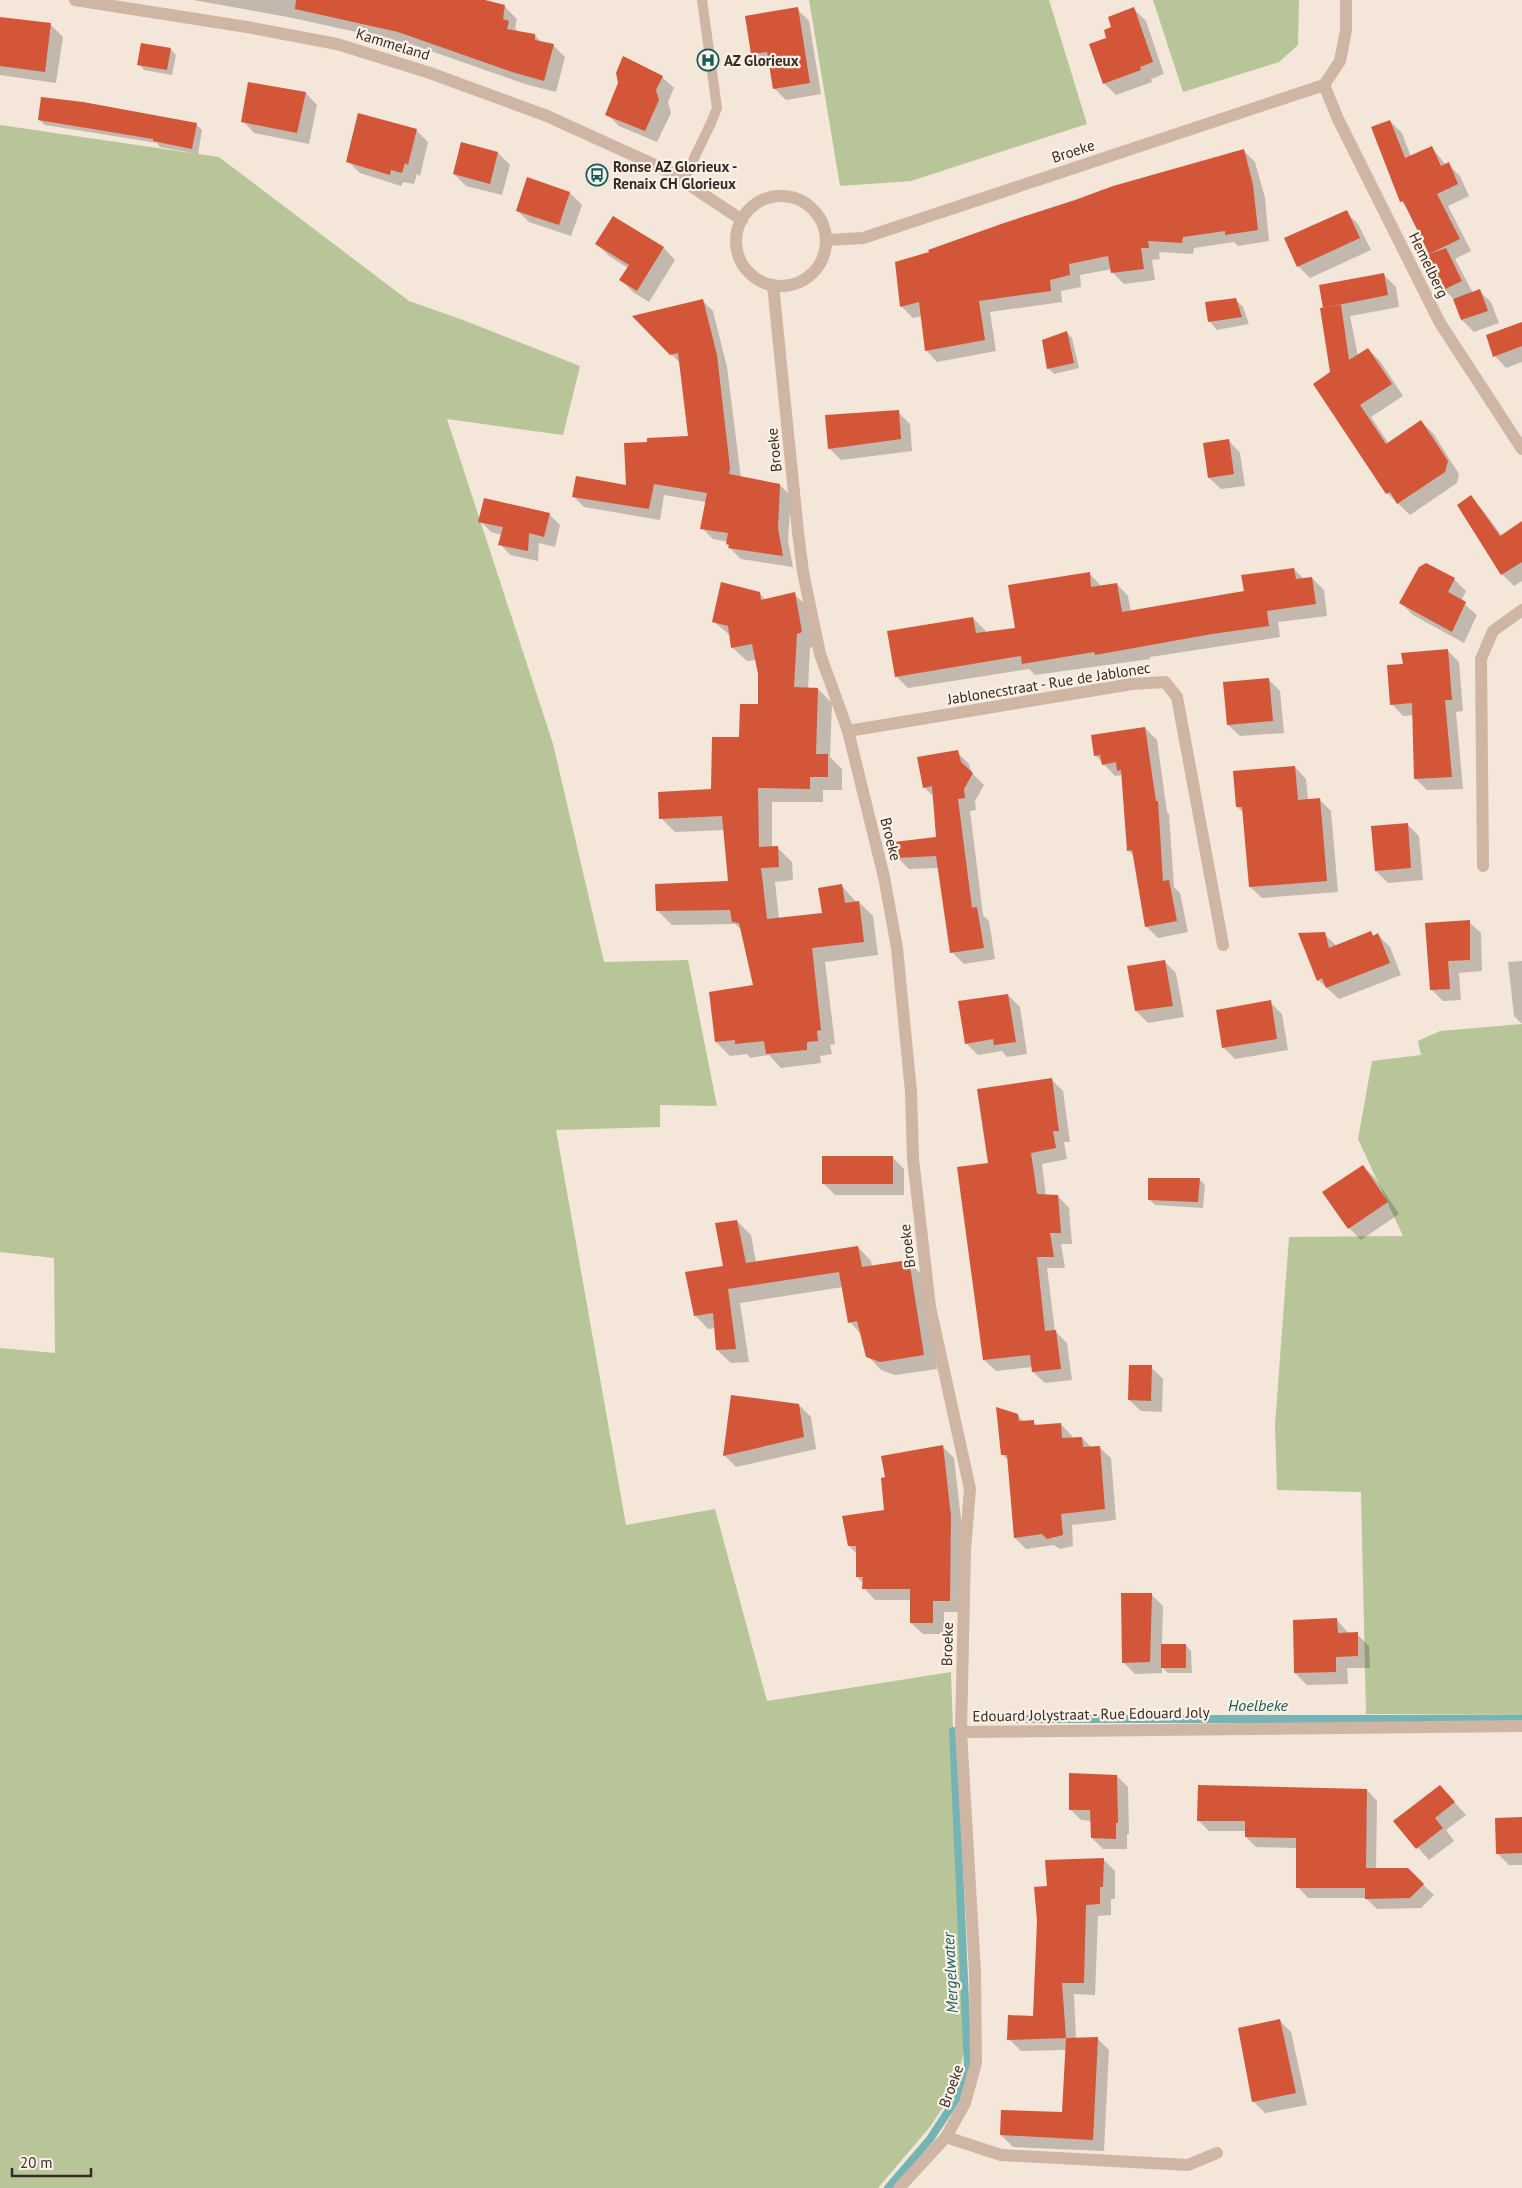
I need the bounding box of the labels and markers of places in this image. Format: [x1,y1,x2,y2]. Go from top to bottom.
hospital icon: AZ Glorieux [696,48,720,72]
place label: AZ Glorieux [724,51,799,70]
place label: Ronse AZ Glorieux - Renaix CH Glorieux [613,157,737,193]
bus stop icon: Ronse AZ Glorieux - Renaix CH Glorieux [585,163,609,187]

